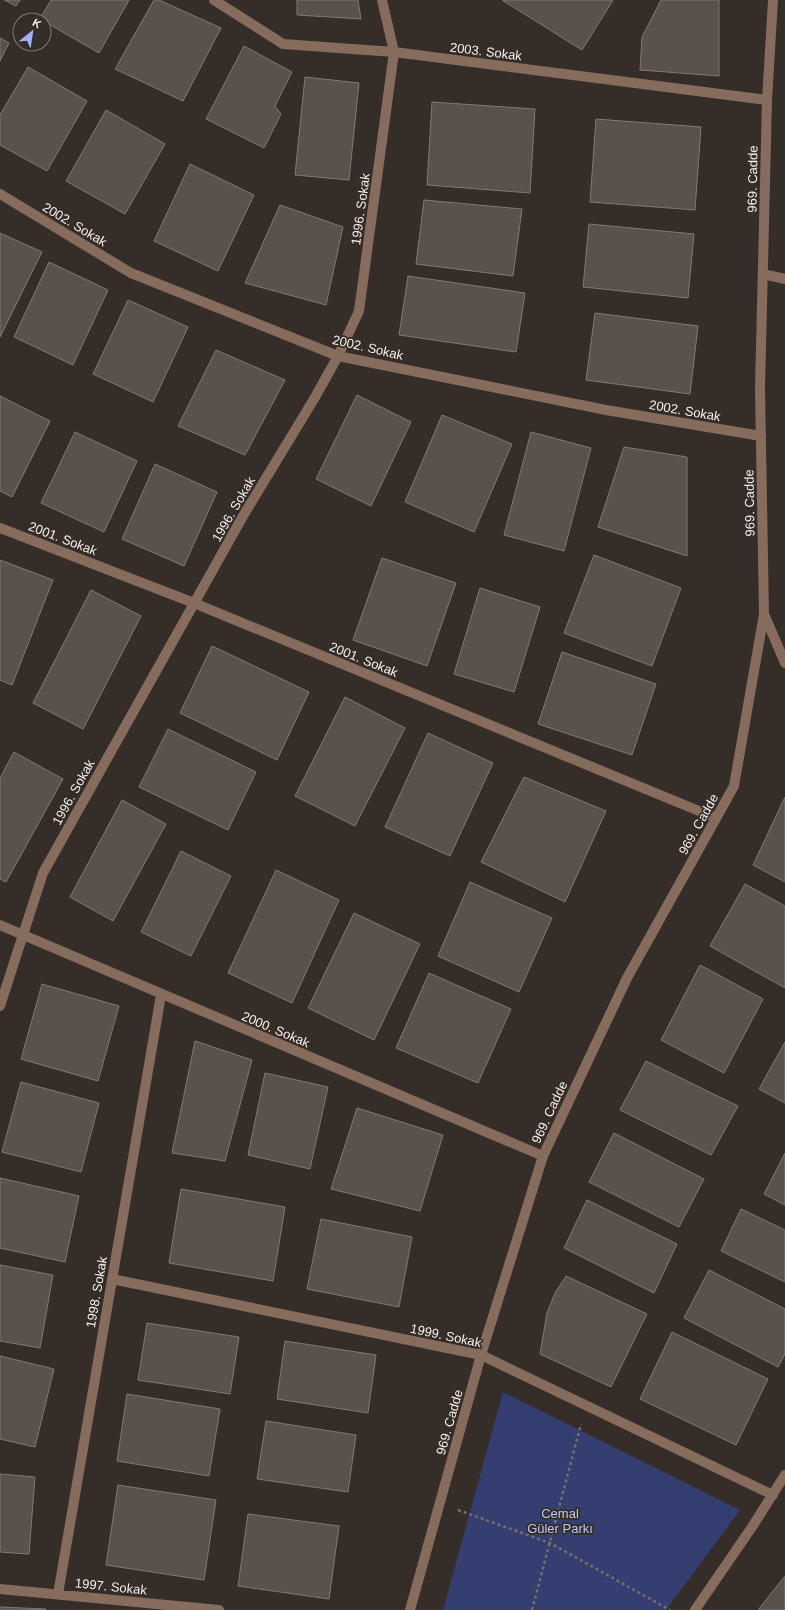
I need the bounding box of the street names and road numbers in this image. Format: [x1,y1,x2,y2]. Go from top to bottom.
street label: 2003. Sokak [449,40,523,63]
street label: 969. Cadde [744,145,761,213]
street label: 1996. Sokak [348,172,373,246]
street label: 2002. Sokak [40,199,110,250]
street label: 2002. Sokak [331,332,405,363]
street label: 2002. Sokak [648,397,722,424]
street label: 969. Cadde [741,469,758,537]
street label: 1996. Sokak [209,474,258,544]
street label: 2001. Sokak [26,519,100,559]
street label: 2001. Sokak [327,639,401,680]
street label: 1996. Sokak [49,757,98,827]
street label: 969. Cadde [676,791,721,857]
street label: 2000. Sokak [240,1008,312,1051]
street label: 969. Cadde [528,1079,570,1146]
street label: 1998. Sokak [83,1255,110,1329]
street label: 1999. Sokak [409,1321,483,1350]
street label: 969. Cadde [433,1388,466,1457]
street label: 1997. Sokak [74,1575,148,1598]

